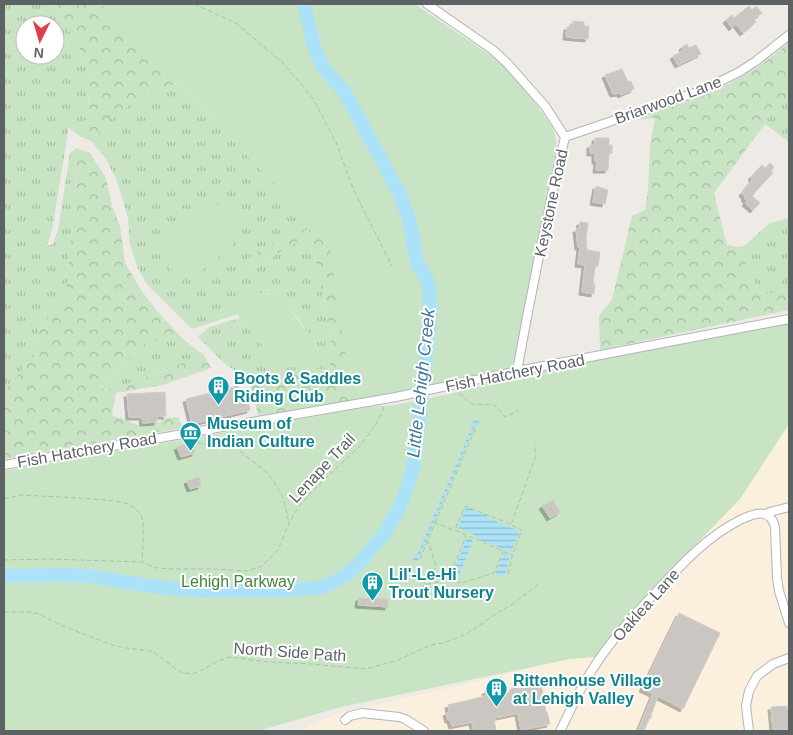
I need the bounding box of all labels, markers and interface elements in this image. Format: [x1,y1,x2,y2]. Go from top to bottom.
north arrow [15,15,65,65]
text: N [33,45,45,61]
street label: Briarwood Lane [612,73,724,127]
street label: Keystone Road [531,148,571,258]
water label: Little Lehigh Creek [403,306,439,459]
street label: Fish Hatchery Road [444,351,586,395]
place label: Boots & Saddles Riding Club [234,370,361,405]
building icon: Boots & Saddles Riding Club [206,375,230,406]
place label: Museum of Indian Culture [207,415,315,450]
museum icon: Museum of Indian Culture [179,420,203,451]
street label: Fish Hatchery Road [16,429,158,471]
street label: Lenape Trail [286,430,358,506]
place label: Lil'-Le-Hi Trout Nursery [389,566,494,601]
street label: Oaklea Lane [609,566,683,644]
building icon: Lil'-Le-Hi Trout Nursery [361,571,385,602]
park label: Lehigh Parkway [181,573,295,590]
street label: North Side Path [233,640,347,664]
place label: Rittenhouse Village at Lehigh Valley [513,672,661,707]
building icon: Rittenhouse Village at Lehigh Valley [485,677,509,708]

